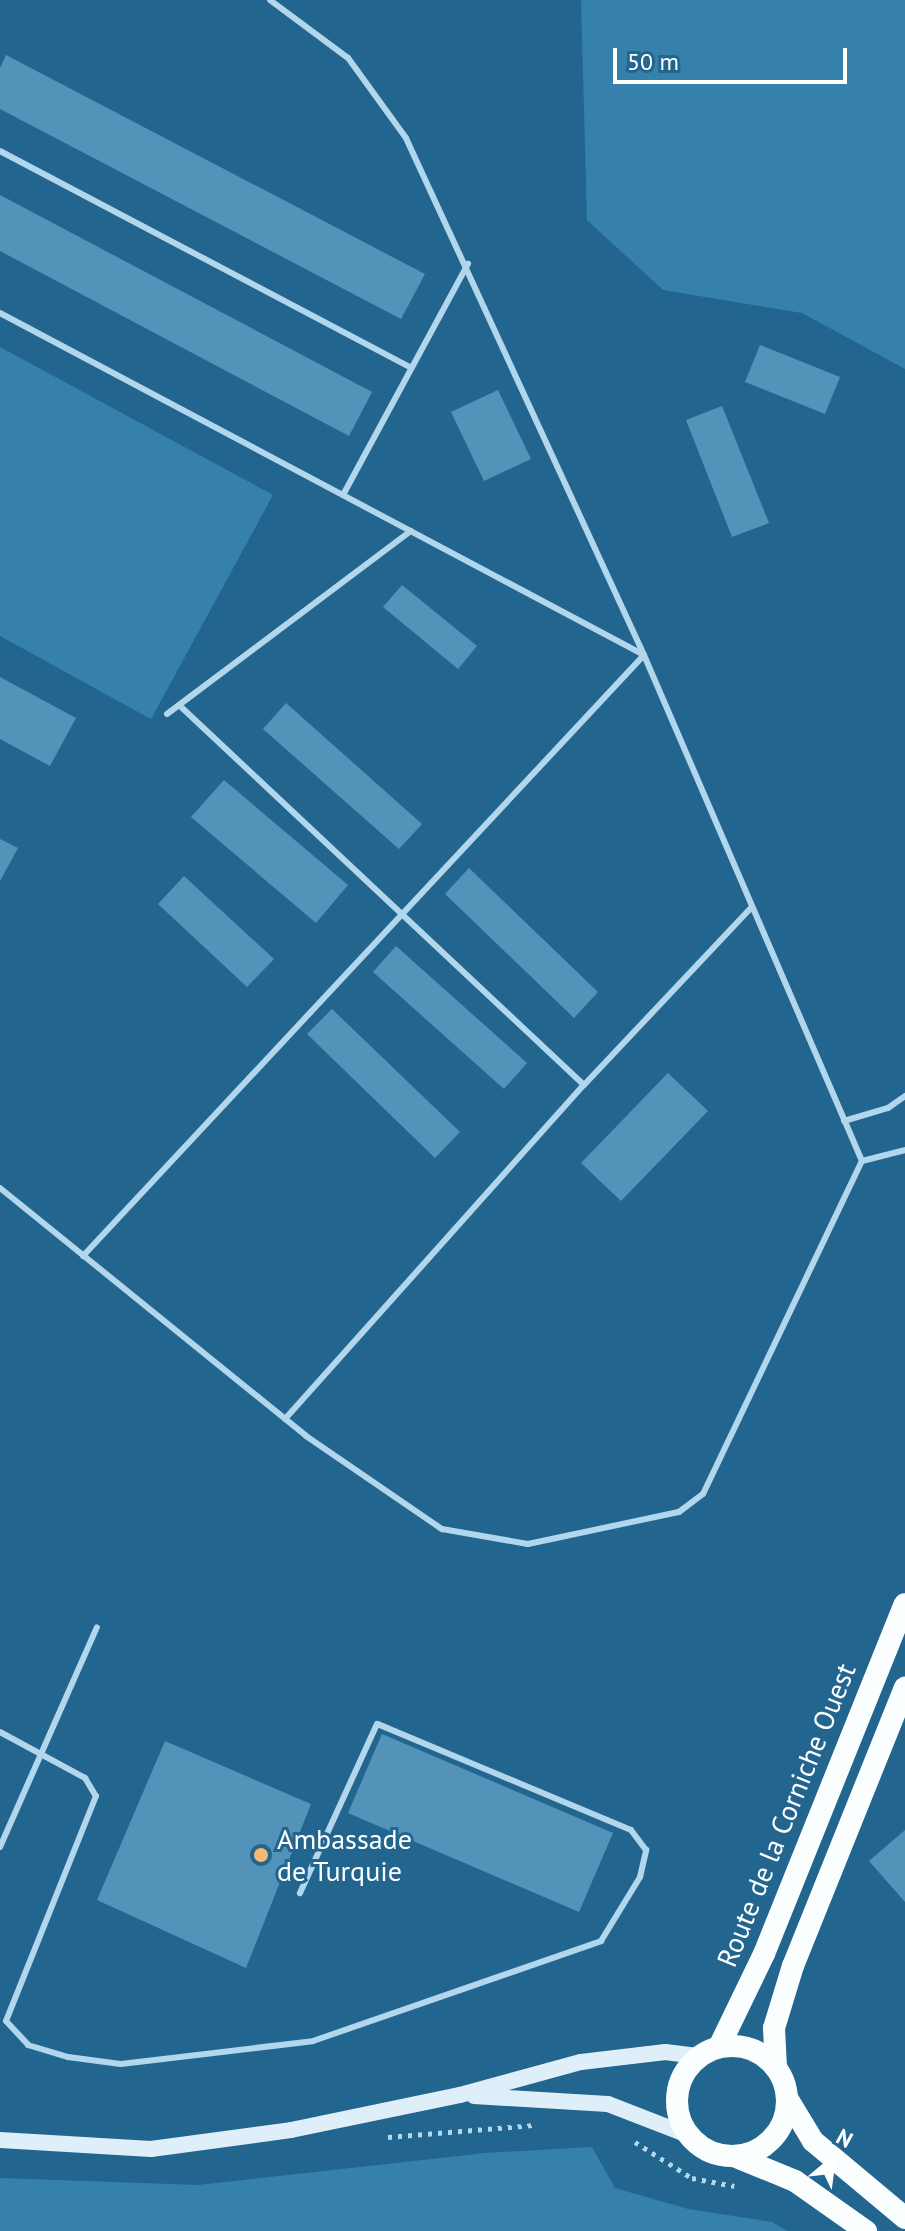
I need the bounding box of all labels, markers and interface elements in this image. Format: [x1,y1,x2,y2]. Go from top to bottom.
scale bar [617,32,851,82]
text: 50 m [627,46,679,77]
street label: Route de la Corniche Ouest [710,1658,862,1972]
place label: Ambassade de Turquie [277,1822,412,1888]
marker: Ambassade de Turquie [252,1846,270,1864]
north arrow [793,2119,873,2199]
text: N [832,2122,858,2154]

